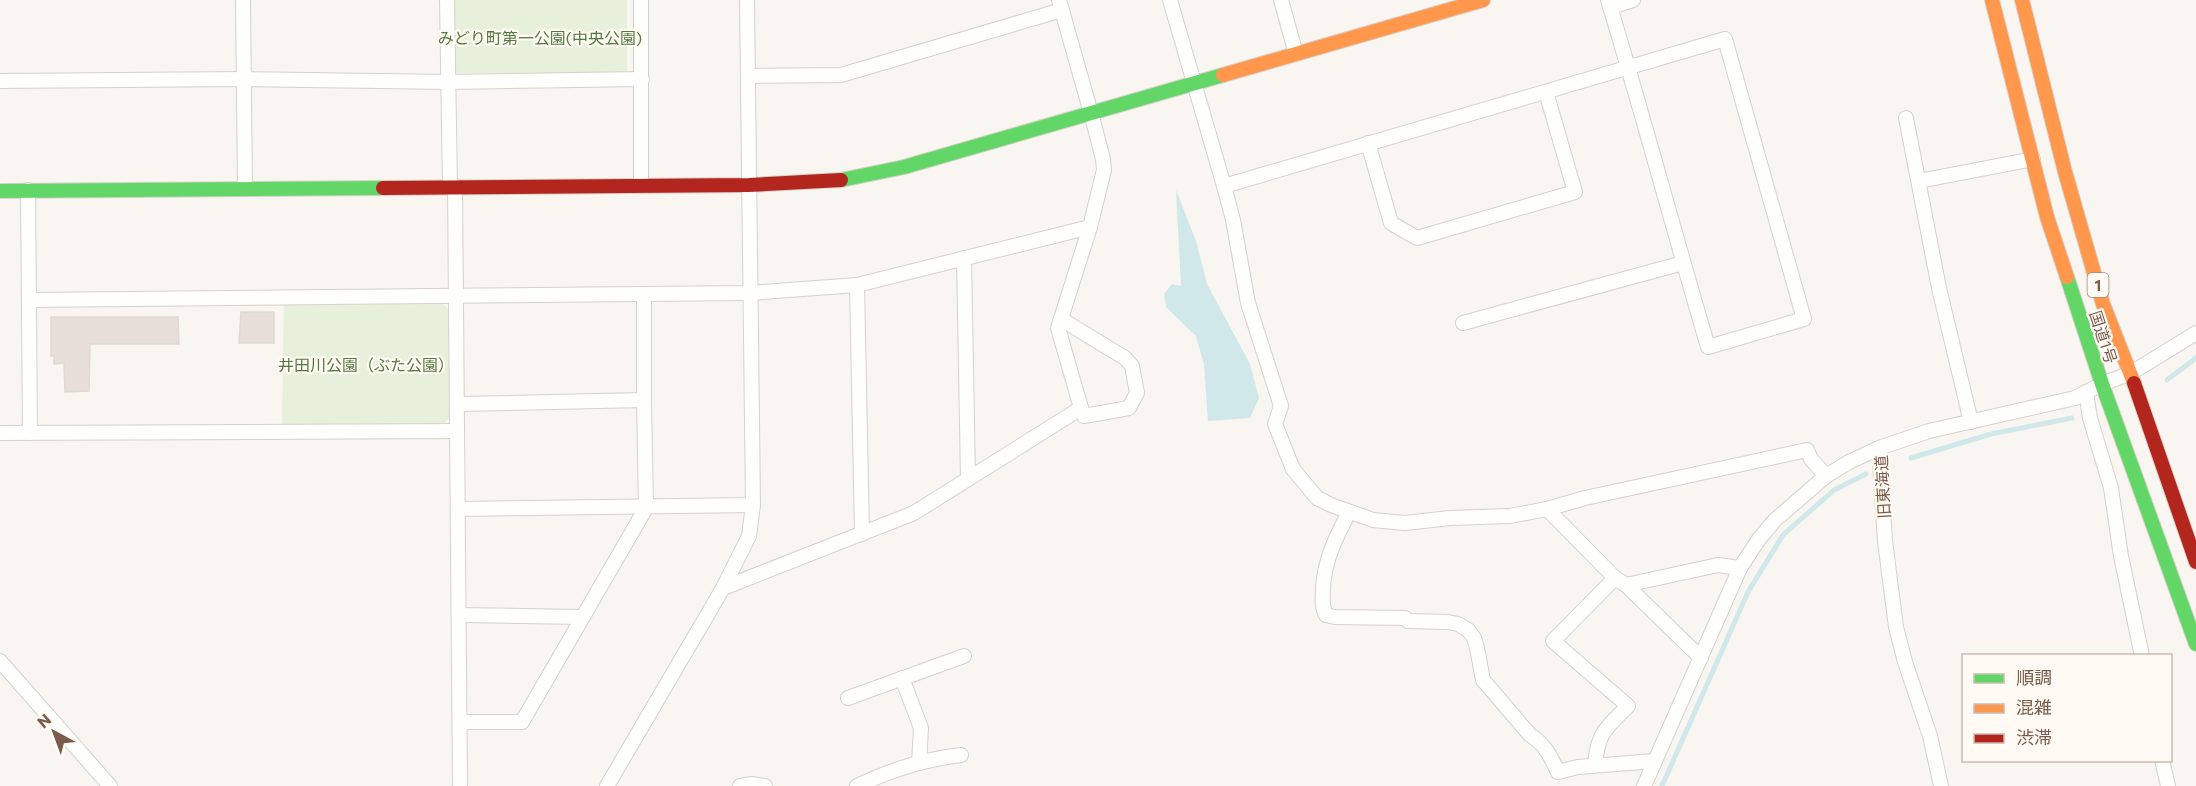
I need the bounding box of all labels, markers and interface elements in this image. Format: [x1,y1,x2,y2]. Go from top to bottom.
park label: みどり町第一公園(中央公園) [438,28,642,47]
road number: 1 [2088,273,2108,297]
street label: 国道1号 [2086,308,2122,366]
park label: 井田川公園（ぶた公園） [278,355,454,374]
street label: 旧東海道 [1871,455,1893,519]
legend [1962,654,2172,762]
text: 順調 [2016,666,2052,688]
text: 混雑 [2016,696,2052,718]
north arrow [24,702,84,762]
text: N [33,709,55,731]
text: 渋滞 [2016,726,2052,748]

